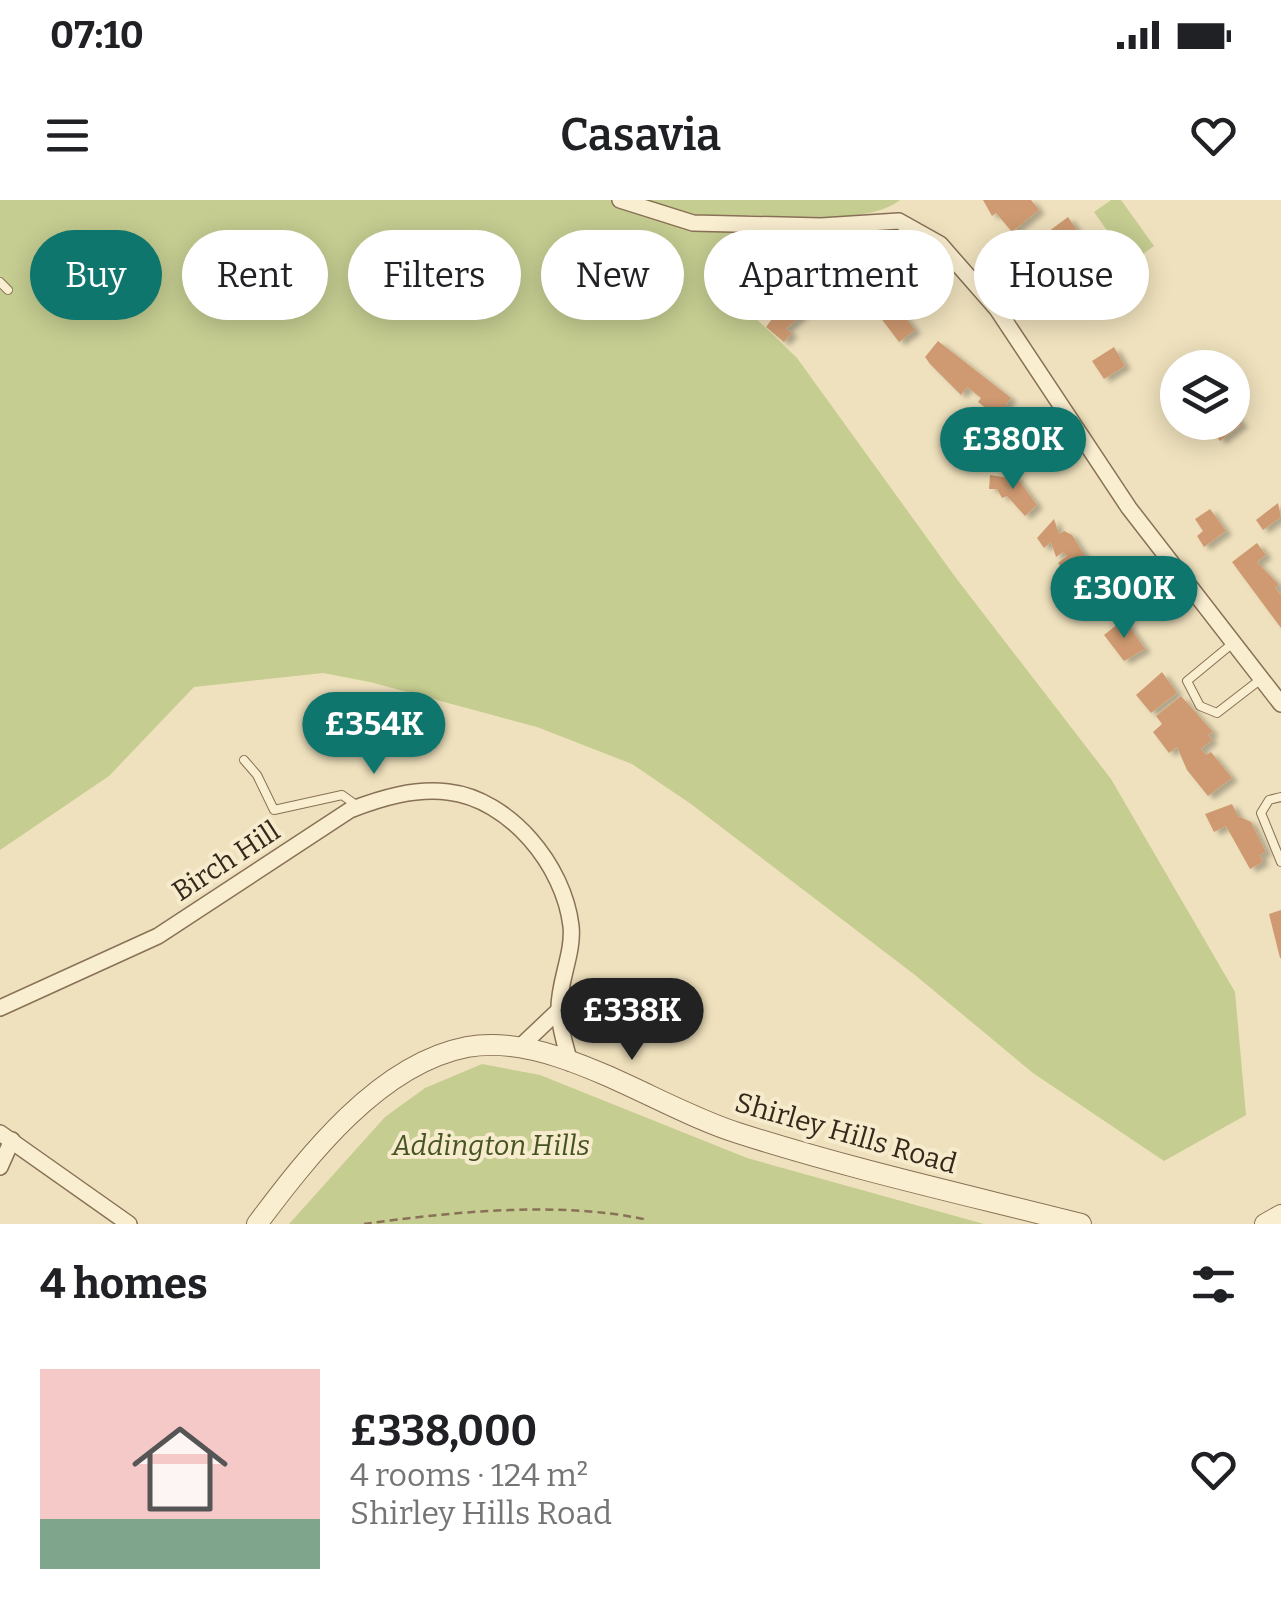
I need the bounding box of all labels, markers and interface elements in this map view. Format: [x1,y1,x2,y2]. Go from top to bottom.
text: 07:10 [50,12,144,58]
icon: menu [40,108,95,163]
text: Casavia [560,108,721,162]
icon: heart [1186,108,1241,163]
chip: Buy [30,230,162,320]
chip: Rent [182,230,328,320]
chip: Filters [348,230,521,320]
chip: New [541,230,684,320]
chip: Apartment [704,230,954,320]
chip: House [974,230,1149,320]
map controls [1160,350,1250,440]
button: layers [1160,350,1250,440]
pin: £380K [943,407,1083,492]
text: £380K [962,420,1064,458]
pin: £300K [1054,556,1194,641]
text: £300K [1073,569,1175,607]
pin: £354K [304,692,444,777]
text: £354K [324,705,424,743]
street label: Birch Hill [166,814,286,908]
pin: £338K [562,978,702,1063]
text: £338K [583,991,681,1029]
street label: Shirley Hills Road [731,1086,961,1180]
park label: Addington Hills [390,1129,590,1162]
icon: filters [1186,1257,1241,1312]
text: 4 homes [40,1259,208,1309]
text: £338,000 [350,1406,537,1456]
icon: home [120,1409,240,1529]
icon: heart [1186,1442,1241,1497]
text: 4 rooms · 124 m² [350,1456,588,1494]
text: Shirley Hills Road [350,1494,612,1532]

